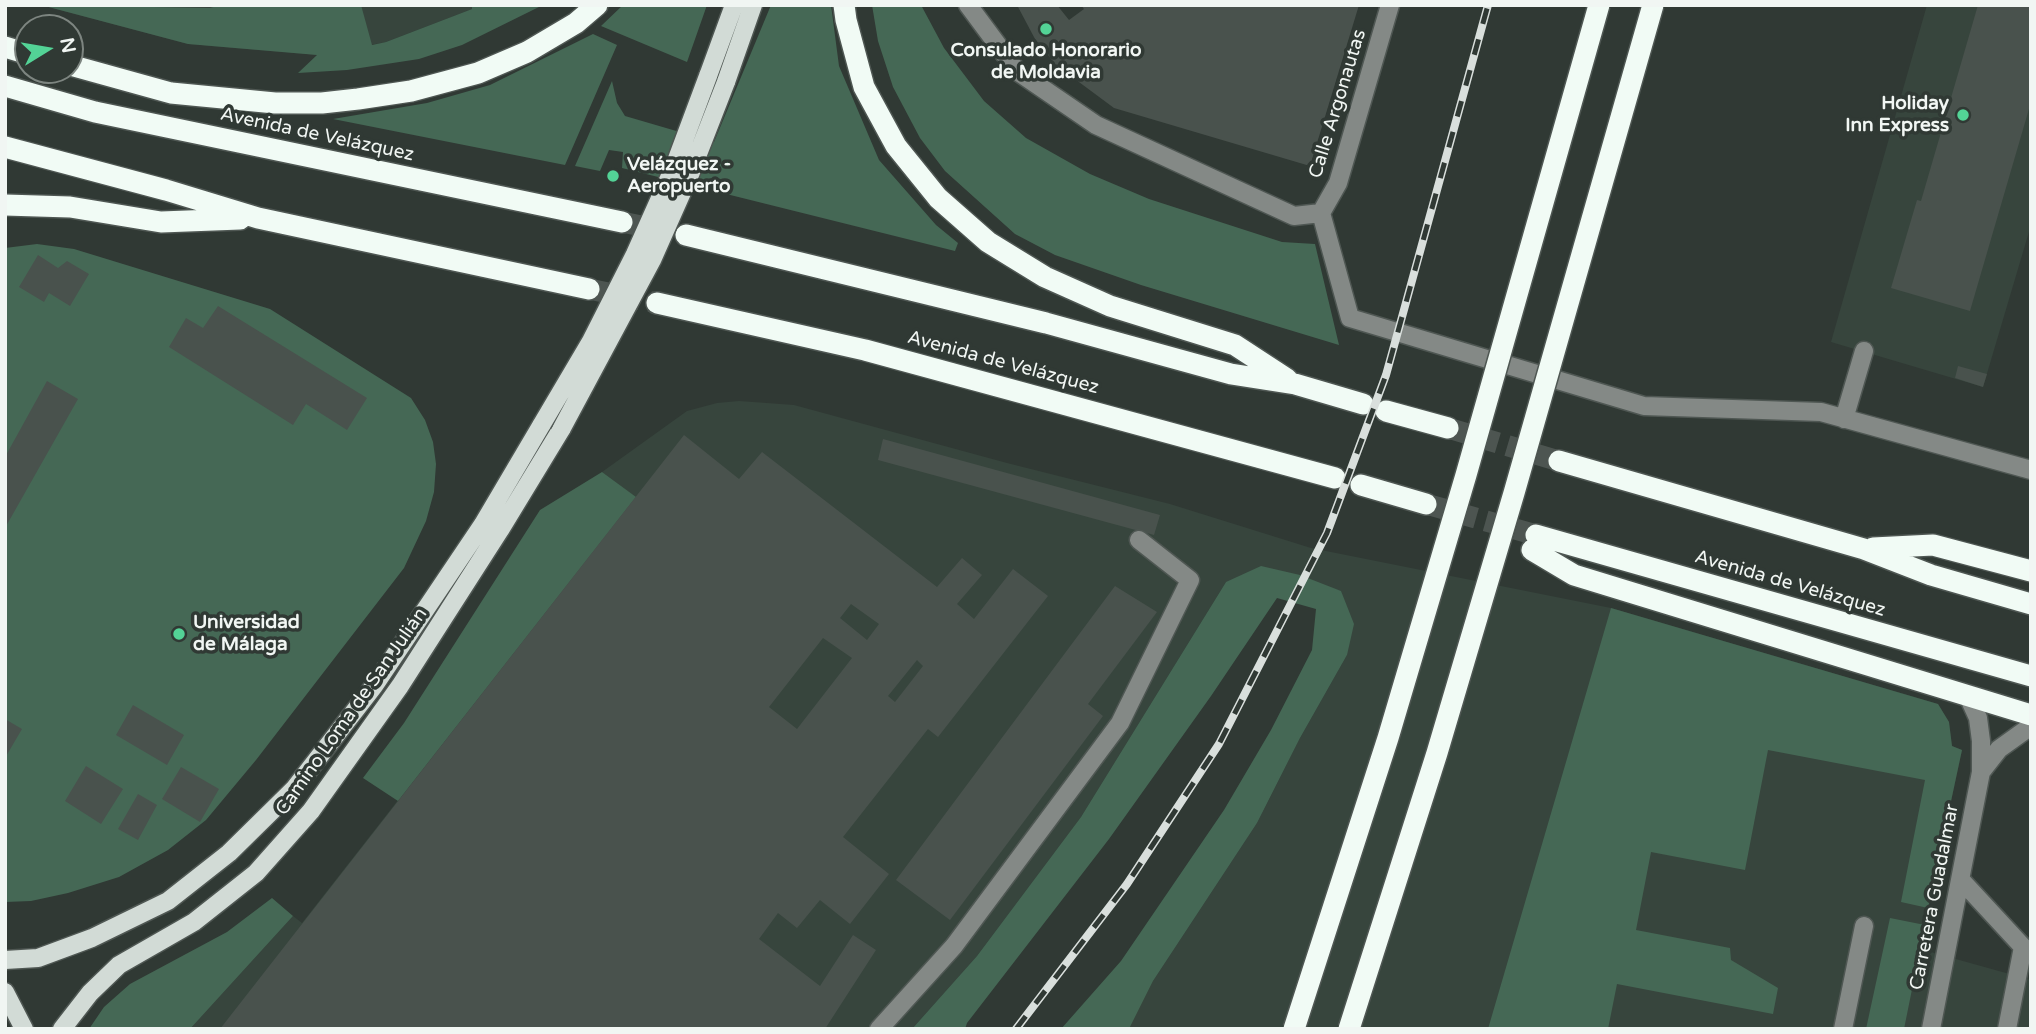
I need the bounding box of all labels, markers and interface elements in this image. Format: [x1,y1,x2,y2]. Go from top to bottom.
north arrow [14,14,84,84]
marker: Consulado Honorario de Moldavia [1038,21,1054,37]
street label: Calle Argonautas [1305,27,1371,181]
text: N [55,36,80,55]
place label: Consulado Honorario de Moldavia [951,40,1141,84]
place label: Holiday Inn Express [1845,93,1949,137]
street label: Avenida de Velázquez [218,103,416,167]
marker: Holiday Inn Express [1955,107,1971,123]
place label: Velázquez - Aeropuerto [627,154,731,198]
marker: Velázquez - Aeropuerto [605,168,621,184]
street label: Avenida de Velázquez [905,326,1101,400]
street label: Avenida de Velázquez [1692,546,1888,622]
street label: Camino Loma de San Julián [271,604,433,820]
place label: Universidad de Málaga [193,612,300,656]
marker: Universidad de Málaga [171,626,187,642]
street label: Carretera Guadalmar [1906,802,1964,992]

